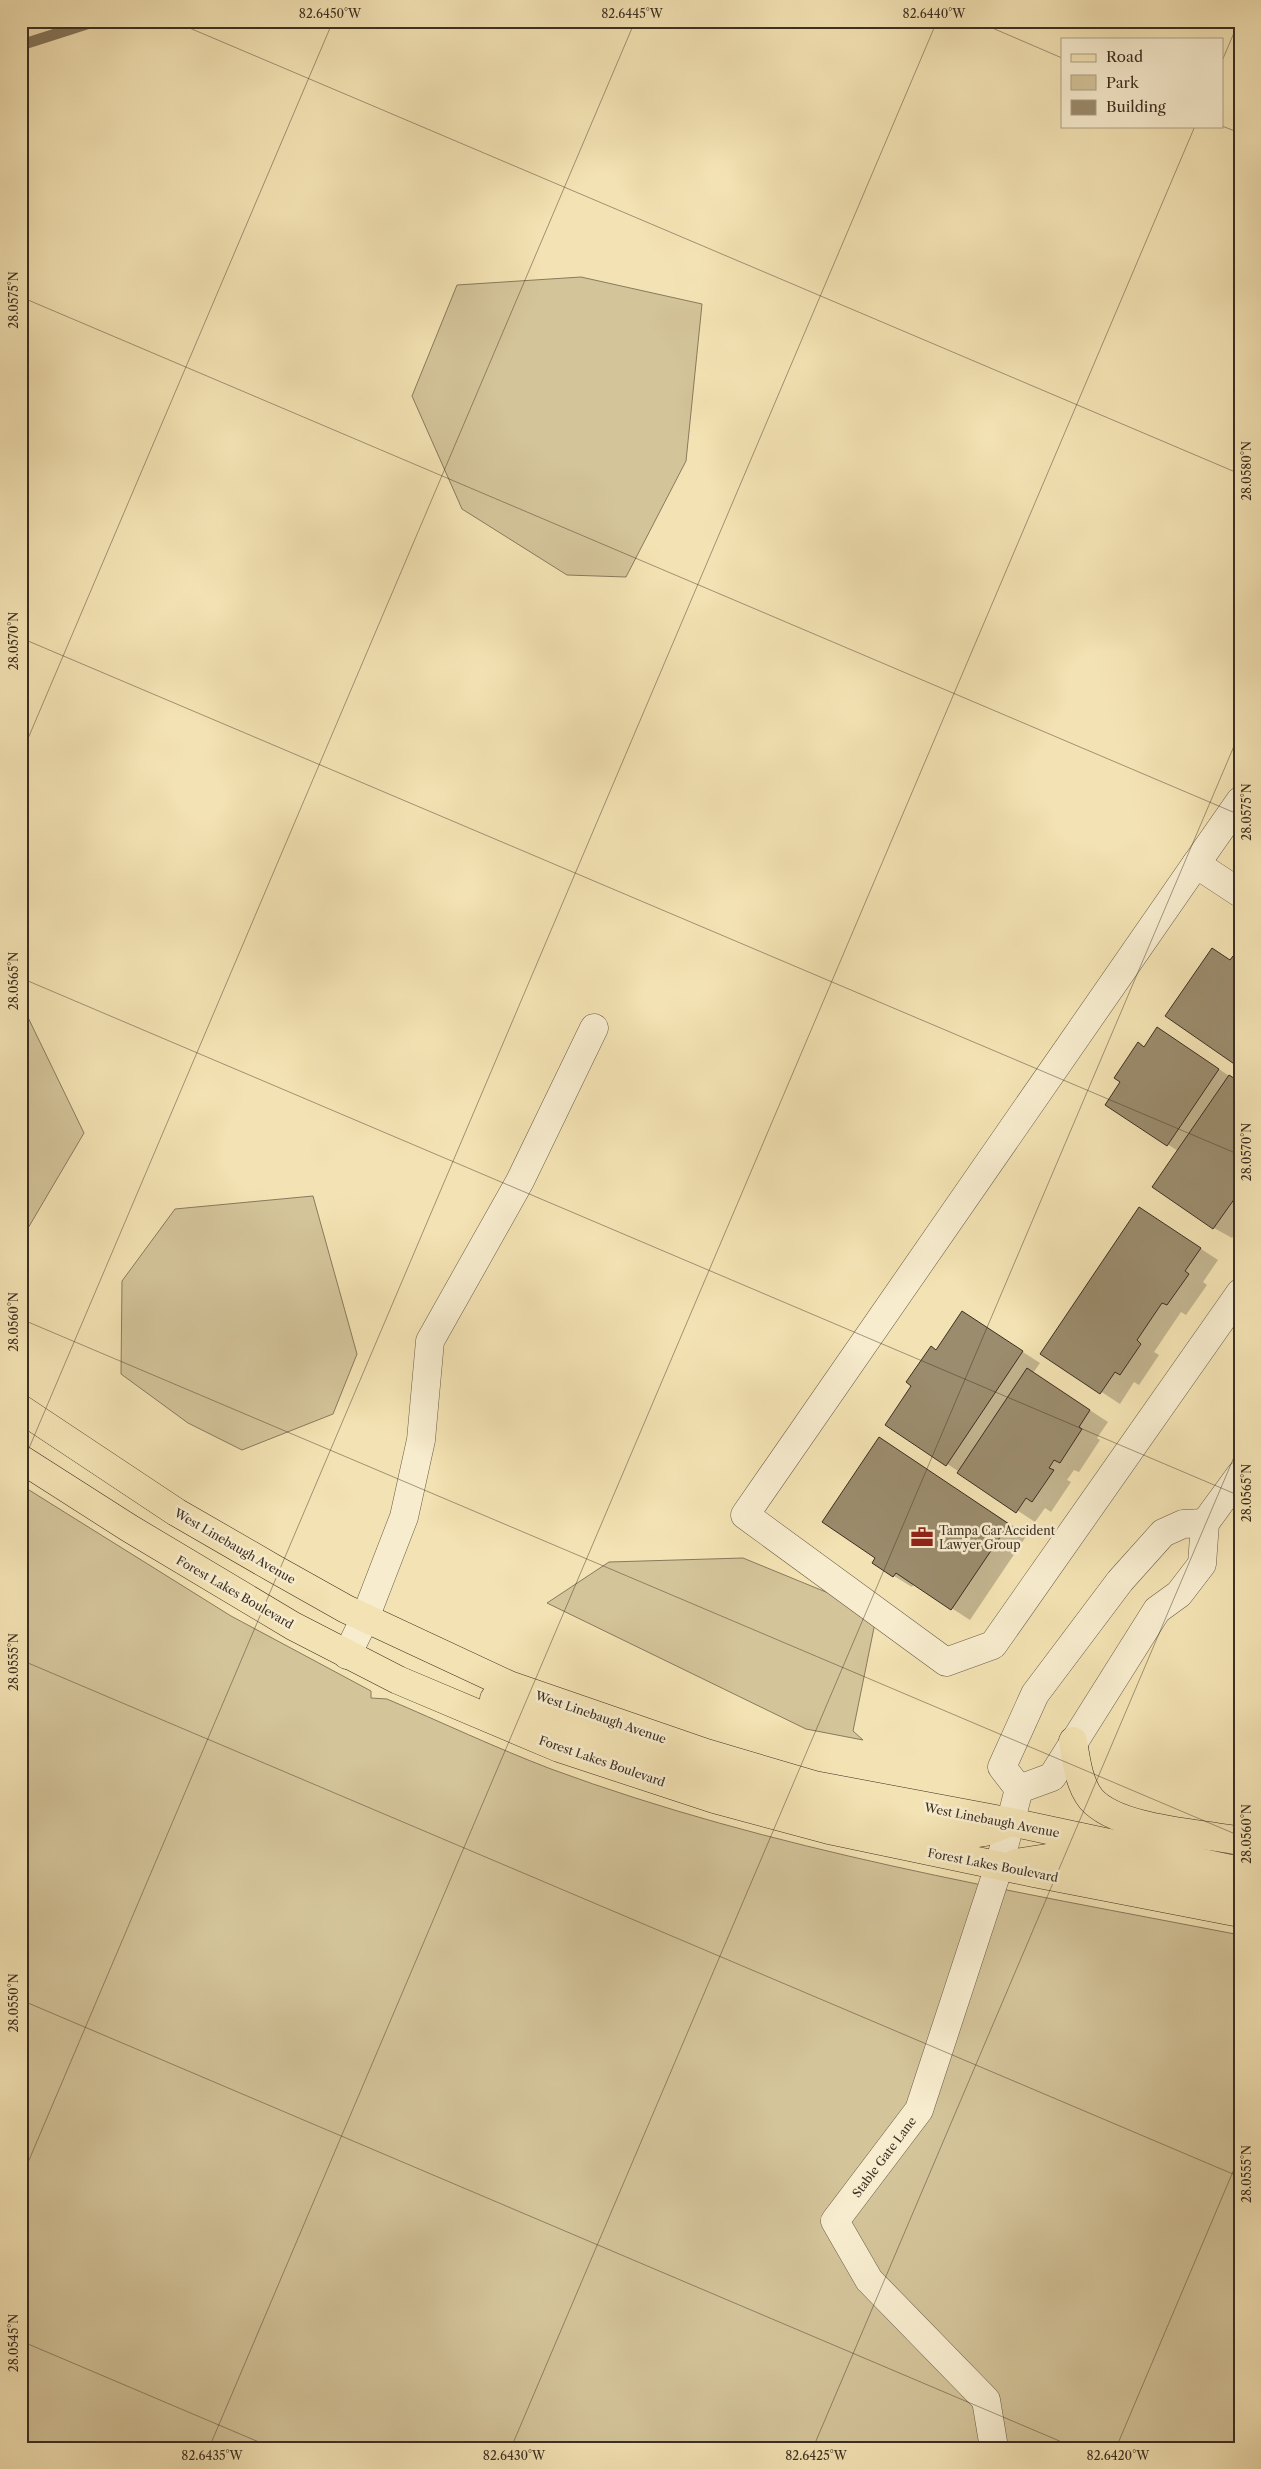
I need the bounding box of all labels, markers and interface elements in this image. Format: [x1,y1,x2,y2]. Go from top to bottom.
text: 82.6450°W [299,6,362,21]
text: 82.6445°W [601,6,664,21]
text: 82.6440°W [903,6,966,21]
legend [1061,38,1224,128]
text: Road [1106,47,1143,66]
text: Park [1106,73,1140,92]
text: Building [1106,97,1166,116]
text: 28.0575°N [6,271,21,329]
text: 28.0580°N [1239,441,1254,501]
text: 28.0570°N [6,612,21,670]
text: 28.0575°N [1239,783,1254,841]
text: 28.0565°N [6,952,21,1010]
text: 28.0570°N [1239,1123,1254,1181]
text: 28.0560°N [6,1292,21,1352]
text: 28.0565°N [1239,1464,1254,1522]
street label: West Linebaugh Avenue [171,1505,298,1587]
place label: Tampa Car Accident Lawyer Group [939,1523,1056,1552]
office icon: Tampa Car Accident Lawyer Group [909,1524,935,1550]
street label: Forest Lakes Boulevard [174,1552,297,1632]
text: 28.0555°N [6,1633,21,1691]
street label: West Linebaugh Avenue [533,1687,669,1747]
street label: Forest Lakes Boulevard [537,1732,668,1790]
street label: West Linebaugh Avenue [922,1799,1061,1841]
text: 28.0560°N [1239,1804,1254,1864]
street label: Forest Lakes Boulevard [927,1845,1060,1885]
text: 28.0550°N [6,1973,21,2033]
street label: Stable Gate Lane [849,2114,919,2200]
text: 28.0555°N [1239,2145,1254,2203]
text: 28.0545°N [6,2314,21,2372]
text: 82.6435°W [181,2448,244,2463]
text: 82.6430°W [483,2448,546,2463]
text: 82.6425°W [785,2448,848,2463]
text: 82.6420°W [1087,2448,1150,2463]

